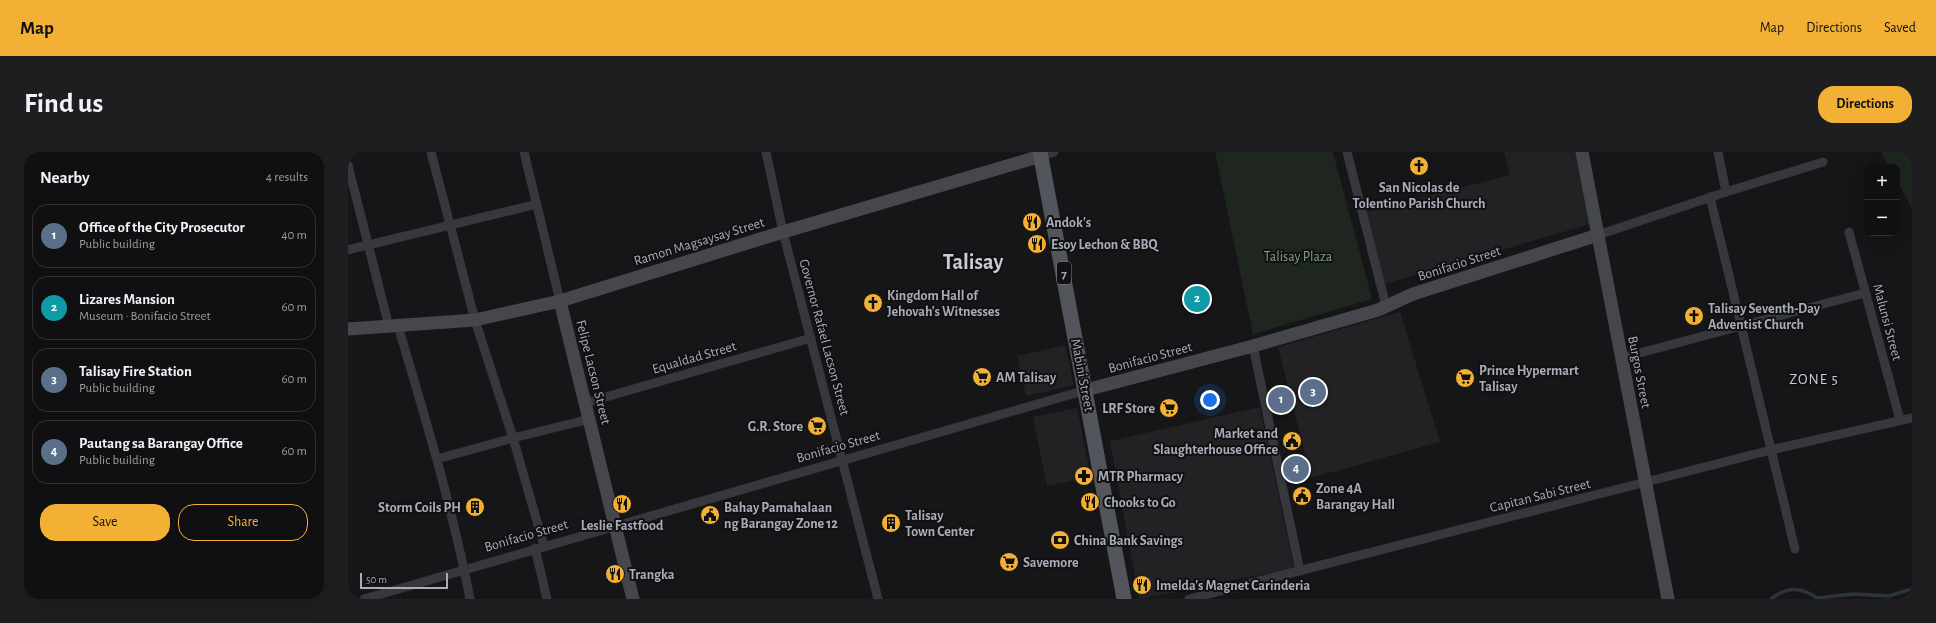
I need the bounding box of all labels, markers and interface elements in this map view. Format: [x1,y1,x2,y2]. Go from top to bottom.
text: Map [20,19,54,38]
text: Map [1760,21,1784,35]
text: Directions [1806,21,1862,35]
text: Saved [1884,21,1916,35]
button: Directions [1818,86,1912,123]
text: Find us [24,90,103,118]
church icon: San Nicolas de Tolentino Parish Church [1408,155,1430,177]
map controls [1864,164,1900,236]
button: + [1864,164,1900,200]
text: Nearby [40,169,90,186]
text: 4 results [266,171,308,184]
place label: San Nicolas de Tolentino Parish Church [1353,181,1485,211]
button: − [1864,200,1900,236]
restaurant icon: Andok's [1021,211,1043,233]
street label: Ramon Magsaysay Street [632,215,767,268]
place label: Andok's [1046,216,1091,230]
text: Office of the City Prosecutor [79,220,245,235]
text: 1 [52,229,56,242]
text: 40 m [281,229,307,242]
restaurant icon: Esoy Lechon & BBQ [1026,233,1048,255]
text: Public building [79,238,155,251]
place label: Esoy Lechon & BBQ [1051,238,1160,252]
street label: Bonifacio Street [1416,244,1503,284]
park label: Talisay Plaza [1264,250,1333,264]
district label: Talisay [943,251,1003,274]
street label: Governor Rafael Lacson Street [796,258,852,417]
road number: 7 [1057,262,1071,284]
street label: Malunsi Street [1870,282,1904,363]
pin: 2 [1184,284,1210,314]
place label: Kingdom Hall of Jehovah's Witnesses [887,289,1000,319]
text: Lizares Mansion [79,292,175,307]
church icon: Kingdom Hall of Jehovah's Witnesses [862,292,884,314]
text: 2 [51,301,57,314]
text: 60 m [281,301,307,314]
place label: Talisay Seventh-Day Adventist Church [1708,302,1821,332]
church icon: Talisay Seventh-Day Adventist Church [1683,305,1705,327]
text: Museum · Bonifacio Street [79,310,211,323]
street label: Felipe Lacson Street [573,319,613,426]
street label: Burgos Street [1625,335,1653,410]
street label: Mabini Street [1068,338,1096,413]
street label: Equaldad Street [651,339,738,377]
street label: Bonifacio Street [1107,340,1194,376]
text: Talisay Fire Station [79,364,192,379]
place label: Prince Hypermart Talisay [1479,364,1579,394]
supermarket icon: AM Talisay [971,366,993,388]
supermarket icon: Prince Hypermart Talisay [1454,367,1476,389]
place label: AM Talisay [996,371,1057,385]
district label: ZONE 5 [1789,372,1839,387]
text: 3 [51,373,57,386]
text: 60 m [281,373,307,386]
pin: 3 [1300,377,1326,407]
text: Public building [79,382,155,395]
pin: 1 [1268,385,1294,415]
your location [1200,390,1220,410]
supermarket icon: LRF Store [1158,397,1180,419]
place label: LRF Store [1102,402,1155,416]
supermarket icon: G.R. Store [806,415,828,437]
place label: G.R. Store [748,420,803,434]
place label: Market and Slaughterhouse Office [1153,427,1279,457]
street label: Bonifacio Street [795,428,882,466]
public building icon: Market and Slaughterhouse Office [1281,430,1303,452]
text: Pautang sa Barangay Office [79,436,243,451]
text: 4 [51,445,57,458]
text: 60 m [281,445,307,458]
text: Public building [79,454,155,467]
pin: 4 [1283,454,1309,484]
pharmacy icon: MTR Pharmacy [1073,465,1095,487]
place label: MTR Pharmacy [1098,470,1184,484]
street label: Capitan Sabi Street [1488,477,1593,515]
place label: Zone 4A Barangay Hall [1316,482,1395,512]
public building icon: Zone 4A Barangay Hall [1291,485,1313,507]
restaurant icon: Chooks to Go [1079,491,1101,513]
restaurant icon: Leslie Fastfood [611,493,633,515]
building icon: Storm Coils PH [464,496,486,518]
place label: Chooks to Go [1104,496,1176,510]
place label: Storm Coils PH [378,501,461,515]
place label: Bahay Pamahalaan ng Barangay Zone 12 [724,501,838,531]
button: Save [40,504,170,541]
button: Share [178,504,308,541]
public building icon: Bahay Pamahalaan ng Barangay Zone 12 [699,504,721,526]
place label: Talisay Town Center [905,509,974,539]
building icon: Talisay Town Center [880,512,902,534]
street label: Bonifacio Street [483,517,570,555]
place label: Leslie Fastfood [581,519,664,533]
bank icon: China Bank Savings [1049,529,1071,551]
place label: China Bank Savings [1074,534,1183,548]
supermarket icon: Savemore [998,551,1020,573]
place label: Savemore [1023,556,1079,570]
restaurant icon: Trangka [604,563,626,585]
place label: Trangka [629,568,675,582]
scale bar [360,571,448,590]
text: 50 m [366,574,387,585]
restaurant icon: Imelda's Magnet Carinderia [1131,574,1153,596]
place label: Imelda's Magnet Carinderia [1156,579,1310,593]

